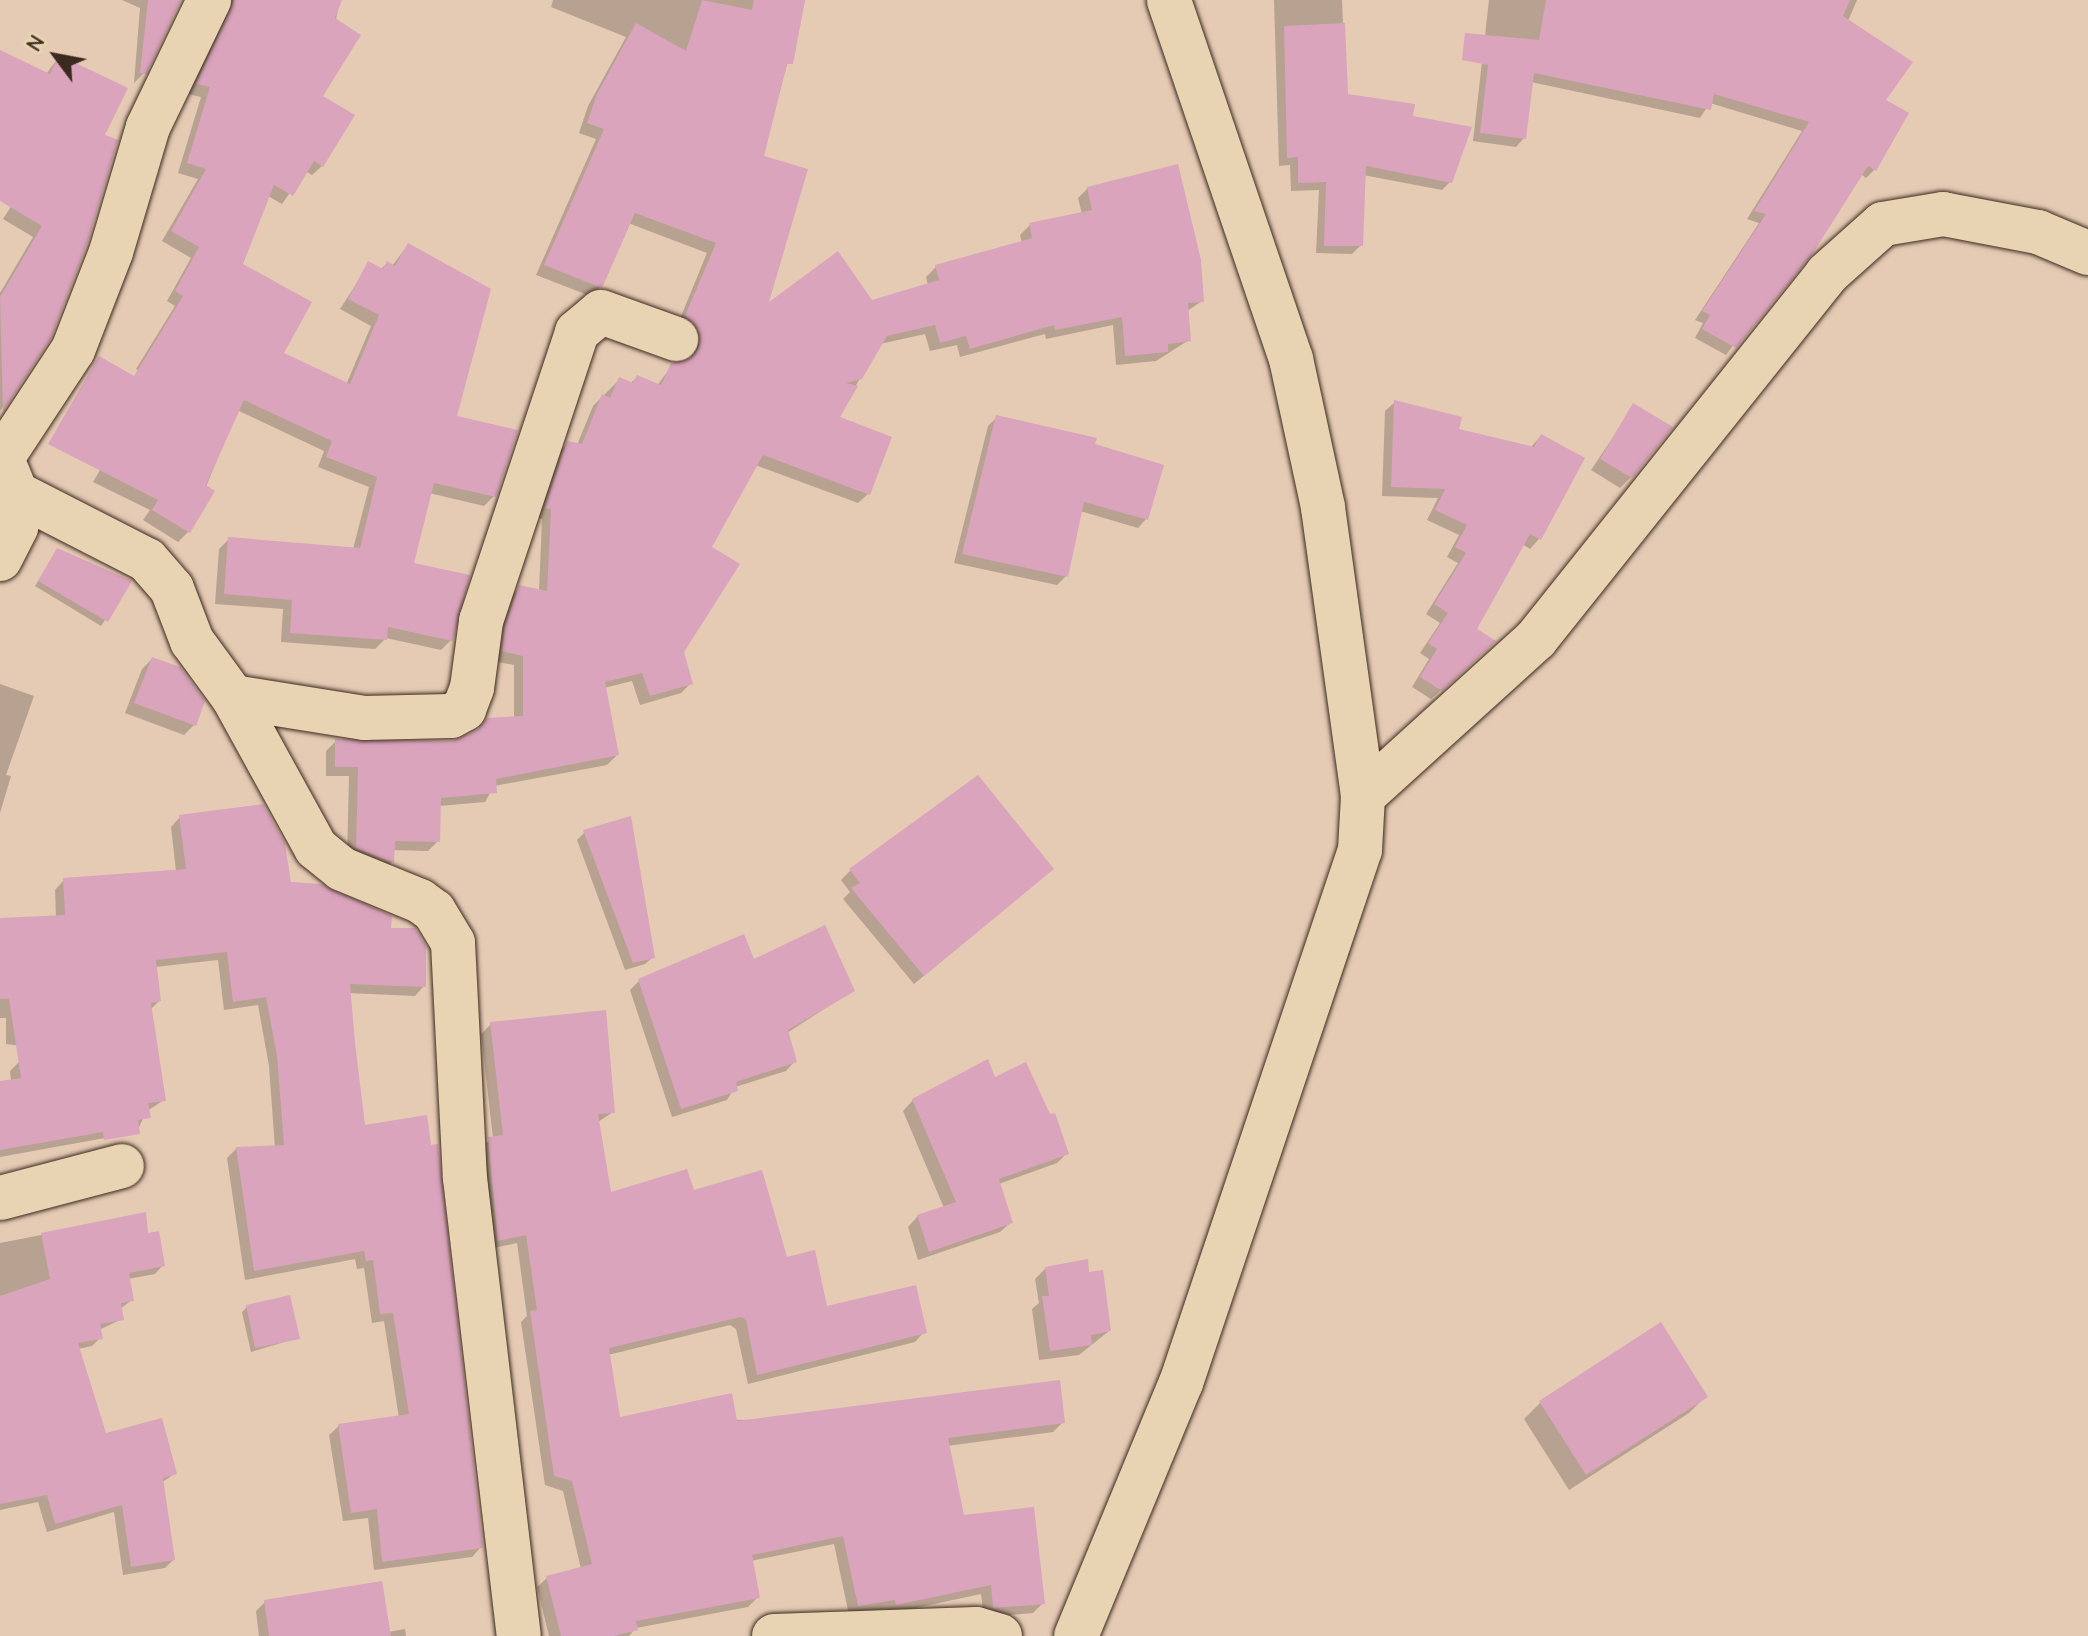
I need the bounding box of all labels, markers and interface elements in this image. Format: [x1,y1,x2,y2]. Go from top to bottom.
north arrow [16,16,96,96]
text: N [21,30,50,56]

